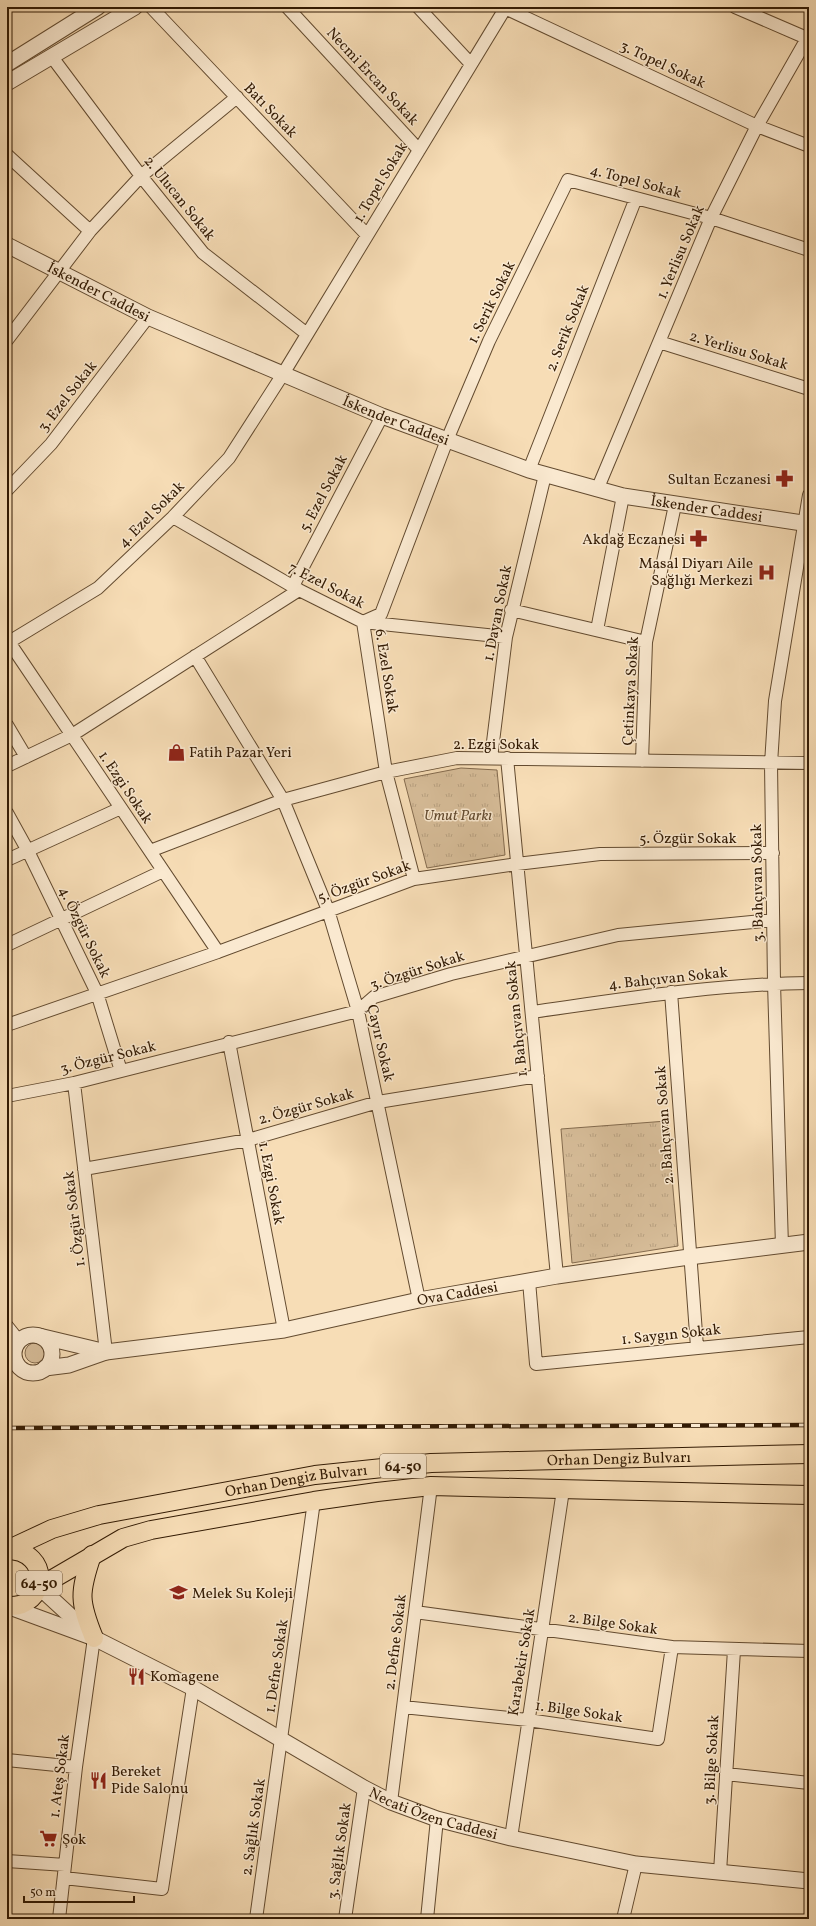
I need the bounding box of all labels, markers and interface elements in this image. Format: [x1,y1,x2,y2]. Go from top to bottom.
street label: Necmi Ercan Sokak [321,23,423,131]
street label: 3. Topel Sokak [616,36,709,94]
street label: Batı Sokak [238,79,302,143]
street label: 1. Topel Sokak [349,138,414,227]
street label: 2. Ulucan Sokak [138,152,220,246]
street label: 4. Topel Sokak [588,160,684,205]
street label: 1. Yerlisu Sokak [652,202,711,303]
street label: İskender Caddesi [43,258,153,328]
street label: 1. Serik Sokak [463,258,521,348]
street label: 2. Serik Sokak [541,282,595,375]
street label: 2. Yerlisu Sokak [687,326,791,376]
street label: 3. Ezel Sokak [34,357,103,437]
street label: İskender Caddesi [339,391,452,452]
street label: 5. Ezel Sokak [295,451,354,536]
pharmacy icon: Sultan Eczanesi [774,469,794,489]
place label: Sultan Eczanesi [667,470,771,491]
street label: 4. Ezel Sokak [114,477,190,553]
street label: İskender Caddesi [649,491,764,529]
pharmacy icon: Akdağ Eczanesi [688,529,708,549]
place label: Akdağ Eczanesi [582,530,685,551]
place label: Masal Diyarı Aile Sağlığı Merkezi [639,554,753,592]
street label: 7. Ezel Sokak [284,558,368,615]
hospital icon: Masal Diyarı Aile Sağlığı Merkezi [756,562,776,582]
street label: 1. Dayan Sokak [479,563,518,663]
street label: 6. Ezel Sokak [368,628,403,715]
street label: Çetinkaya Sokak [618,636,645,746]
street label: 2. Ezgi Sokak [453,735,539,756]
shop icon: Fatih Pazar Yeri [166,742,186,762]
place label: Fatih Pazar Yeri [189,743,292,764]
street label: 1. Ezgi Sokak [93,747,157,829]
park label: Umut Parkı [424,806,492,827]
street label: 3. Bahçıvan Sokak [747,824,770,942]
street label: 5. Özgür Sokak [639,829,737,850]
street label: 5. Özgür Sokak [315,856,414,909]
street label: 4. Özgür Sokak [52,883,115,982]
street label: 3. Özgür Sokak [368,946,467,997]
street label: 1. Bahçıvan Sokak [501,960,534,1078]
street label: 4. Bahçıvan Sokak [608,963,729,996]
street label: Çayır Sokak [360,1003,399,1084]
street label: 3. Özgür Sokak [58,1036,158,1081]
street label: 2. Bahçıvan Sokak [651,1065,680,1185]
street label: 2. Özgür Sokak [256,1084,357,1131]
street label: 1. Ezgi Sokak [252,1140,289,1227]
street label: 1. Özgür Sokak [59,1170,92,1268]
street label: Ova Caddesi [416,1277,500,1312]
street label: 1. Saygın Sokak [620,1320,722,1351]
street label: Orhan Dengiz Bulvarı [547,1448,691,1472]
road number: 64-50 [380,1454,426,1478]
street label: Orhan Dengiz Bulvarı [224,1461,369,1503]
road number: 64-50 [16,1571,62,1595]
school or university icon: Melek Su Koleji [169,1583,189,1603]
place label: Melek Su Koleji [192,1584,293,1605]
street label: 2. Defne Sokak [380,1593,413,1691]
street label: Karabekir Sokak [504,1607,541,1718]
street label: 2. Bilge Sokak [566,1608,659,1641]
street label: 1. Defne Sokak [261,1618,294,1714]
restaurant icon: Komagene [127,1666,147,1686]
place label: Komagene [150,1667,219,1688]
street label: 1. Bilge Sokak [534,1696,624,1729]
street label: 3. Bilge Sokak [700,1714,725,1806]
street label: 1. Ateş Sokak [45,1733,76,1819]
place label: Bereket Pide Salonu [111,1762,188,1800]
restaurant icon: Bereket Pide Salonu [88,1770,108,1790]
street label: 2. Sağlık Sokak [237,1777,272,1877]
street label: Necati Özen Caddesi [365,1783,500,1846]
street label: 3. Sağlık Sokak [323,1801,358,1901]
supermarket icon: Şok [39,1829,59,1849]
place label: Şok [62,1830,86,1851]
scale bar [24,1878,134,1904]
text: 50 m [30,1885,56,1901]

